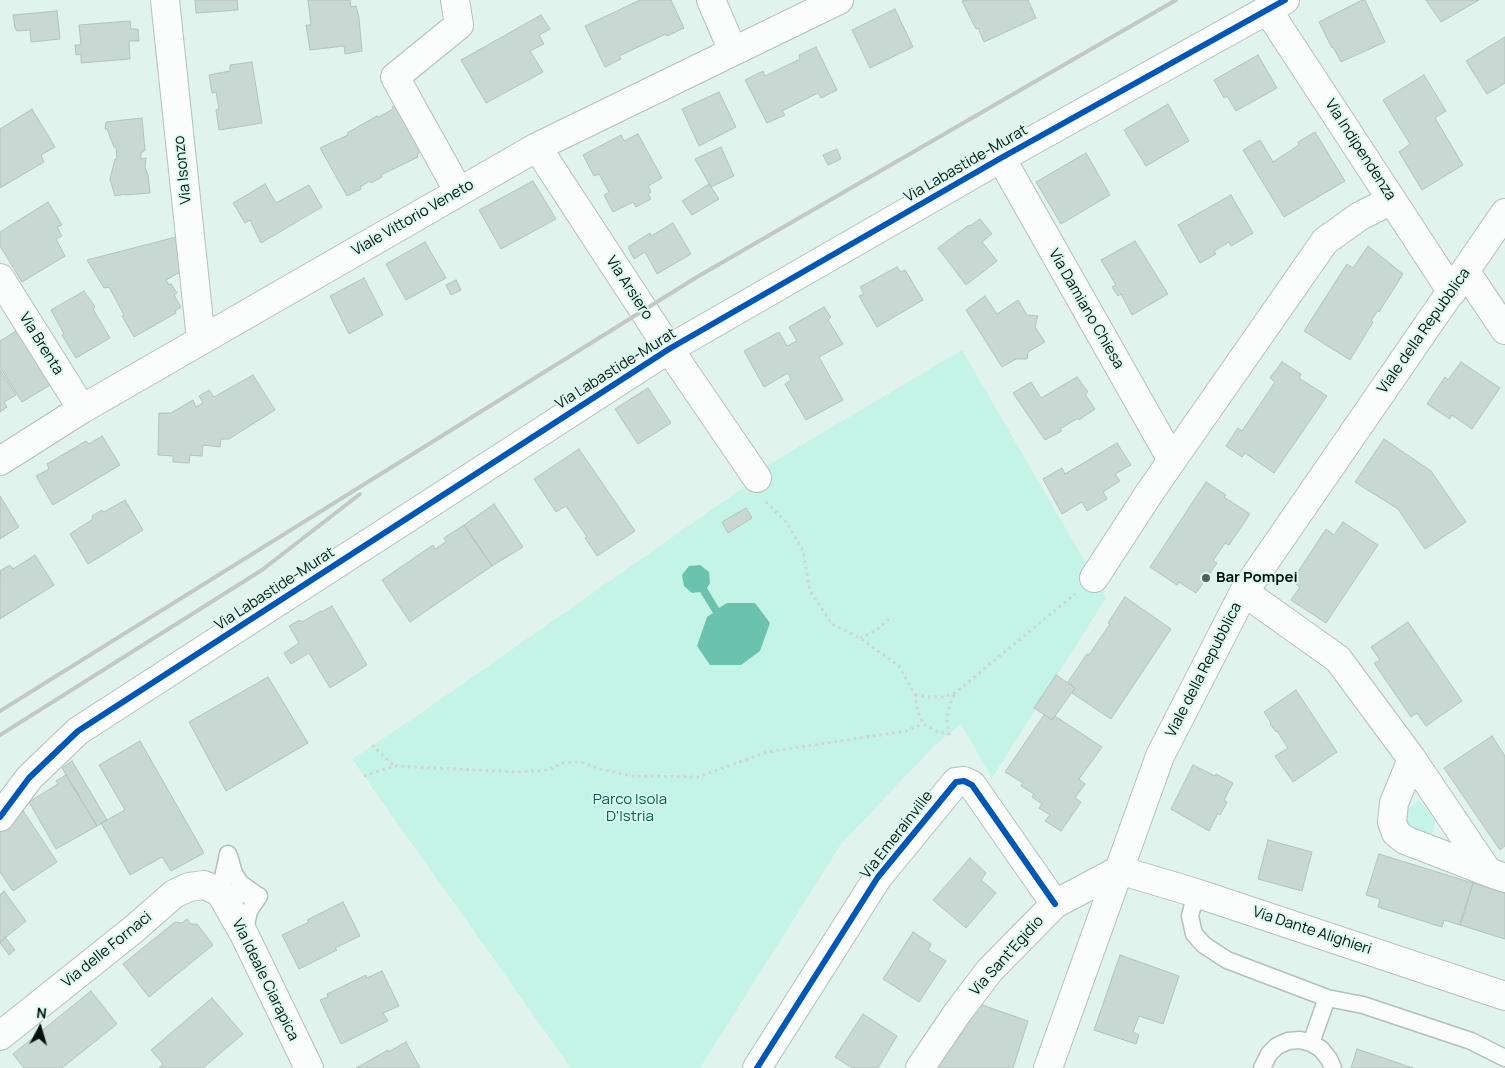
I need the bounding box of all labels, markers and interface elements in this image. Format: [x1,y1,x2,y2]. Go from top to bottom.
street label: Via Indipendenza [1321,96,1399,204]
street label: Via Labastide-Murat [901,121,1031,207]
street label: Via Isonzo [170,135,196,205]
street label: Viale Vittorio Veneto [349,176,477,260]
street label: Via Damiano Chiesa [1044,246,1128,372]
street label: Via Arsiero [602,253,656,323]
street label: Viale della Repubblica [1374,265,1474,397]
street label: Via Brenta [15,310,67,378]
street label: Via Labastide-Murat [552,325,680,413]
street label: Via Labastide-Murat [212,544,338,634]
place label: Bar Pompei [1216,569,1298,587]
marker: Bar Pompei [1200,572,1212,584]
street label: Viale della Repubblica [1162,600,1246,740]
street label: Via Emerainville [857,788,937,882]
park label: Parco Isola D'Istria [593,791,667,826]
street label: Via Dante Alighieri [1250,903,1374,959]
street label: Via delle Fornaci [58,908,156,992]
street label: Via Sant'Egidio [966,912,1048,1000]
street label: Via Ideale Ciarapica [228,916,302,1044]
north arrow [15,1003,65,1053]
text: N [36,1003,48,1023]

